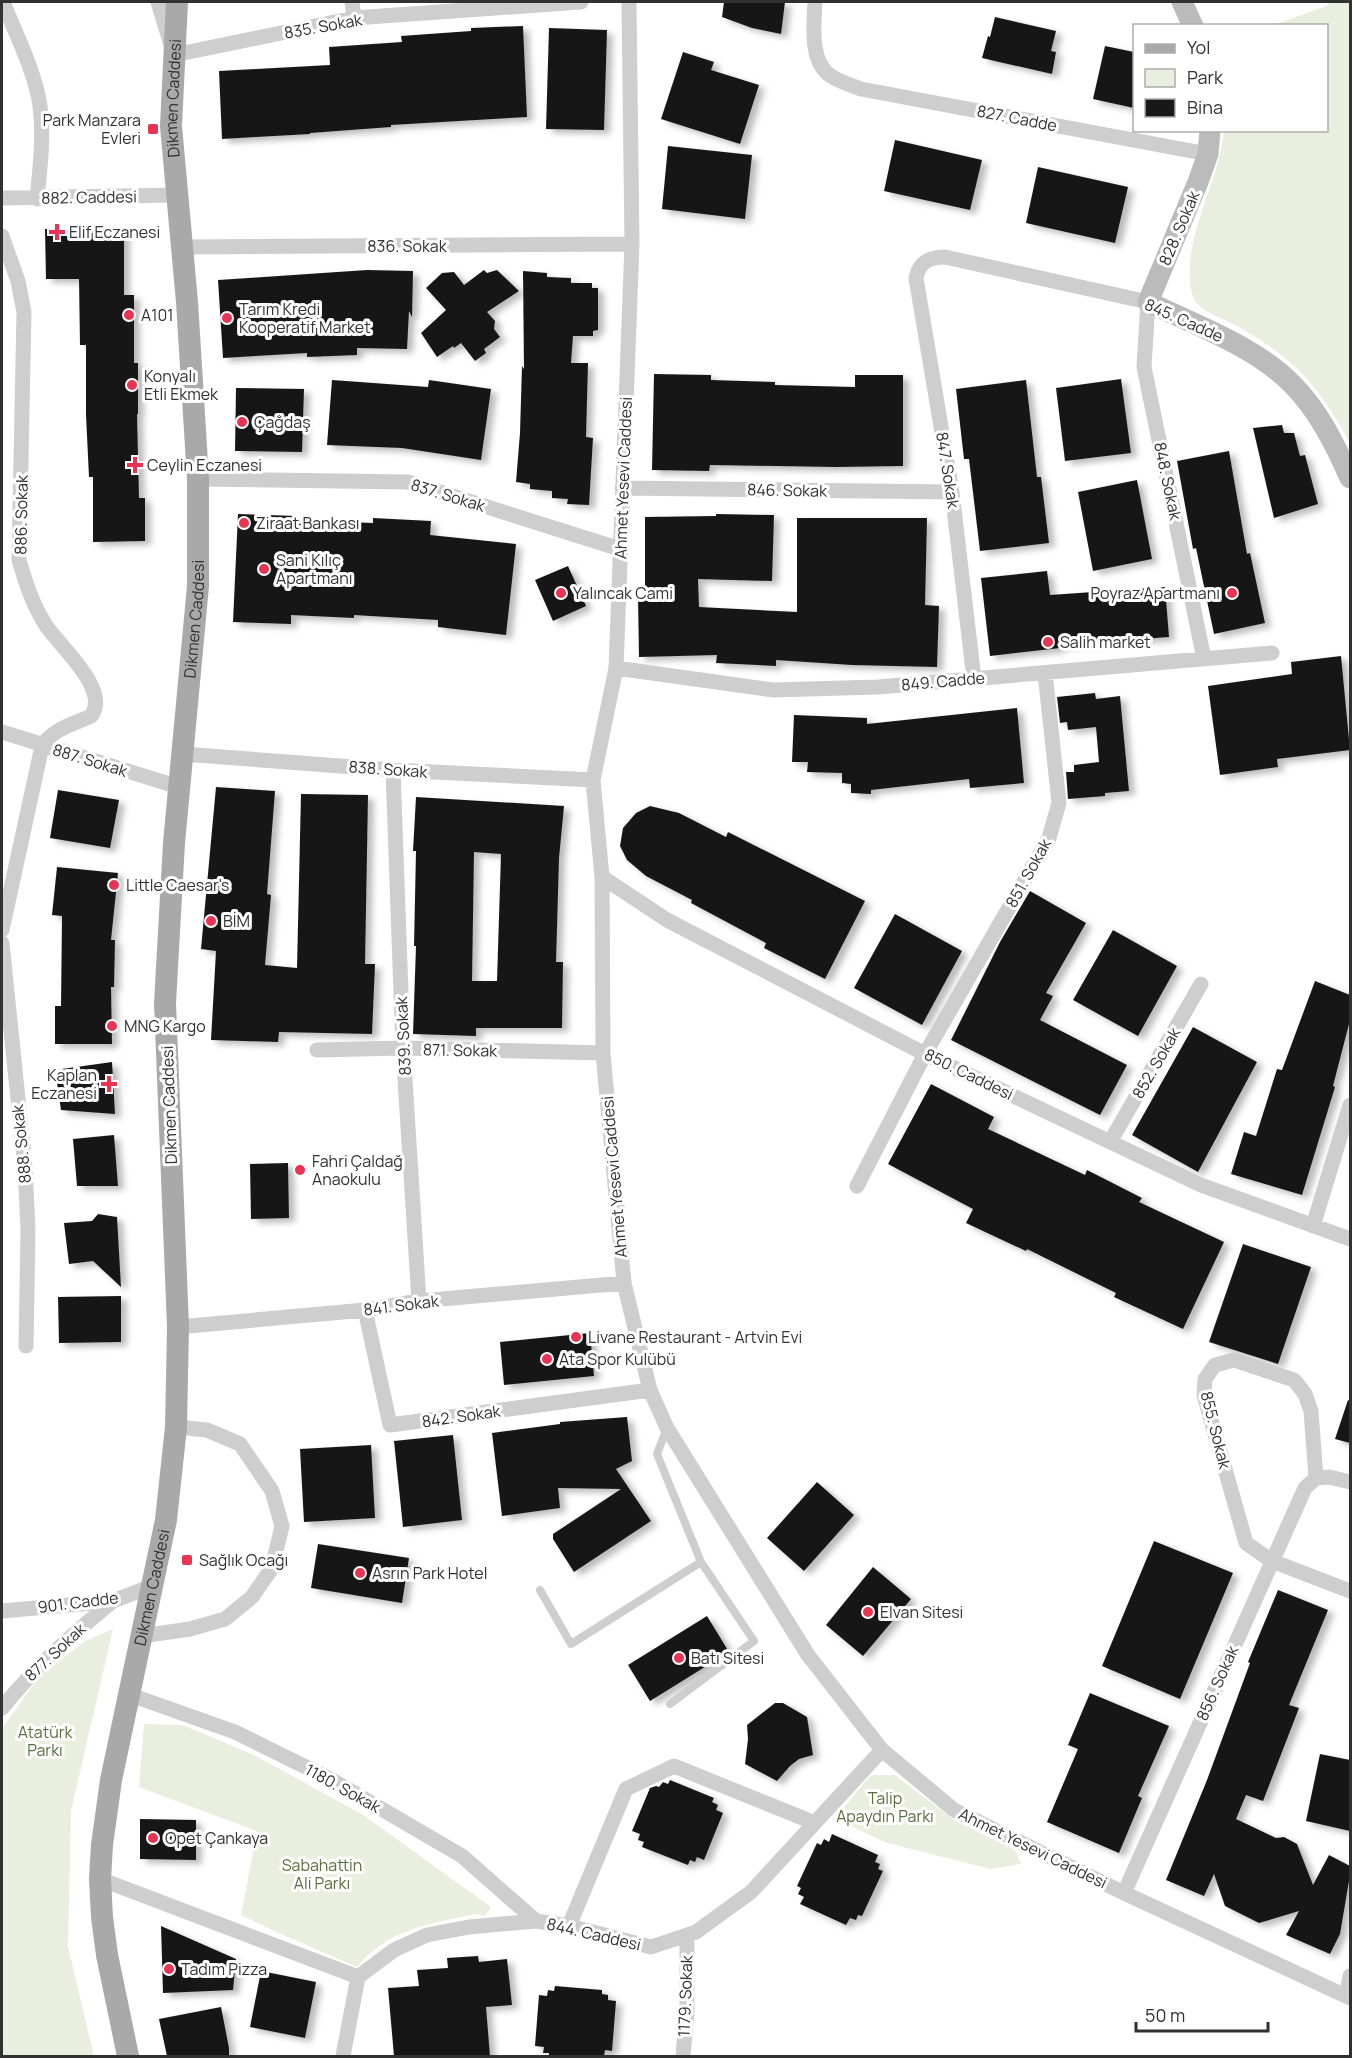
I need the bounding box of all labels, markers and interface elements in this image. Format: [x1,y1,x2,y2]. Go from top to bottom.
street label: 835. Sokak [282,8,365,44]
legend [1133,24,1328,132]
text: Yol [1187,35,1210,59]
street label: Dikmen Caddesi [160,38,186,158]
text: Park [1187,65,1224,89]
text: Bina [1187,95,1223,119]
street label: 827. Cadde [975,99,1059,137]
place label: Park Manzara Evleri [43,109,141,149]
marker: Park Manzara Evleri [146,122,160,136]
street label: 882. Caddesi [41,185,137,209]
street label: 828. Sokak [1153,186,1205,269]
place label: Elif Eczanesi [69,221,160,243]
marker: Elif Eczanesi [50,225,64,239]
street label: 836. Sokak [367,235,448,257]
street label: 845. Cadde [1141,293,1227,347]
place label: Tarım Kredi Kooperatif Market [239,298,371,338]
place label: A101 [141,304,173,326]
marker: A101 [122,308,136,322]
marker: Tarım Kredi Kooperatif Market [220,311,234,325]
place label: Konyalı Etli Ekmek [144,365,219,405]
marker: Konyalı Etli Ekmek [125,378,139,392]
street label: Ahmet Yesevi Caddesi [609,396,637,560]
place label: Çağdaş [254,411,311,433]
marker: Çağdaş [235,415,249,429]
street label: 847. Sokak [931,430,965,511]
street label: 848. Sokak [1149,440,1187,523]
place label: Ceylin Eczanesi [147,454,262,476]
marker: Ceylin Eczanesi [128,458,142,472]
street label: 837. Sokak [408,473,489,517]
street label: 886. Sokak [9,474,33,555]
street label: 846. Sokak [747,478,828,502]
place label: Ziraat Bankası [256,512,360,534]
marker: Ziraat Bankası [237,516,251,530]
place label: Sani Kılıç Apartmanı [276,549,352,589]
street label: Dikmen Caddesi [178,560,209,679]
marker: Sani Kılıç Apartmanı [257,562,271,576]
place label: Yalıncak Cami [573,582,673,604]
place label: Poyraz Apartmanı [1090,582,1220,604]
marker: Yalıncak Cami [554,586,568,600]
marker: Poyraz Apartmanı [1225,586,1239,600]
place label: Salih market [1060,631,1151,653]
marker: Salih market [1041,635,1055,649]
street label: 849. Cadde [900,666,986,696]
street label: 887. Sokak [50,738,131,782]
street label: 838. Sokak [348,755,429,783]
street label: 851. Sokak [1000,834,1056,911]
place label: Little Caesar's [126,874,229,896]
marker: Little Caesar's [107,878,121,892]
place label: BİM [223,910,250,932]
marker: BİM [204,914,218,928]
street label: 839. Sokak [390,995,416,1076]
place label: MNG Kargo [124,1015,206,1037]
marker: MNG Kargo [105,1019,119,1033]
street label: 852. Sokak [1127,1023,1186,1103]
street label: 871. Sokak [423,1038,498,1062]
street label: 850. Caddesi [921,1043,1017,1105]
street label: Dikmen Caddesi [156,1045,182,1165]
place label: Kaplan Eczanesi [31,1064,97,1104]
marker: Kaplan Eczanesi [102,1077,116,1091]
street label: Ahmet Yesevi Caddesi [596,1095,632,1259]
street label: 888. Sokak [6,1102,36,1185]
place label: Fahri Çaldağ Anaokulu [312,1150,403,1190]
marker: Fahri Çaldağ Anaokulu [293,1163,307,1177]
street label: 841. Sokak [362,1289,441,1321]
place label: Livane Restaurant - Artvin Evi [588,1326,802,1348]
marker: Livane Restaurant - Artvin Evi [569,1330,583,1344]
place label: Ata Spor Kulübü [559,1348,676,1370]
marker: Ata Spor Kulübü [540,1352,554,1366]
street label: 855. Sokak [1196,1389,1236,1472]
street label: 842. Sokak [420,1399,503,1432]
street label: Dikmen Caddesi [129,1527,175,1648]
place label: Sağlık Ocağı [199,1549,288,1571]
marker: Sağlık Ocağı [180,1553,194,1567]
place label: Asrın Park Hotel [372,1562,487,1584]
marker: Asrın Park Hotel [353,1566,367,1580]
street label: 901. Cadde [36,1586,120,1618]
place label: Elvan Sitesi [880,1601,963,1623]
marker: Elvan Sitesi [861,1605,875,1619]
street label: 877. Sokak [20,1617,91,1686]
street label: 856. Sokak [1191,1641,1244,1724]
place label: Batı Sitesi [691,1647,764,1669]
marker: Batı Sitesi [672,1651,686,1665]
park label: Atatürk Parkı [18,1721,73,1761]
street label: 1180. Sokak [301,1758,386,1818]
park label: Talip Apaydın Parkı [836,1787,934,1827]
street label: Ahmet Yesevi Caddesi [955,1803,1111,1893]
place label: Opet Çankaya [165,1827,268,1849]
marker: Opet Çankaya [146,1831,160,1845]
park label: Sabahattin Ali Parkı [282,1854,362,1894]
street label: 844. Caddesi [545,1912,643,1956]
street label: 1179. Sokak [673,1954,697,2037]
place label: Tadım Pizza [181,1958,267,1980]
marker: Tadım Pizza [162,1962,176,1976]
scale bar [1136,1995,1268,2033]
text: 50 m [1145,2003,1185,2027]

